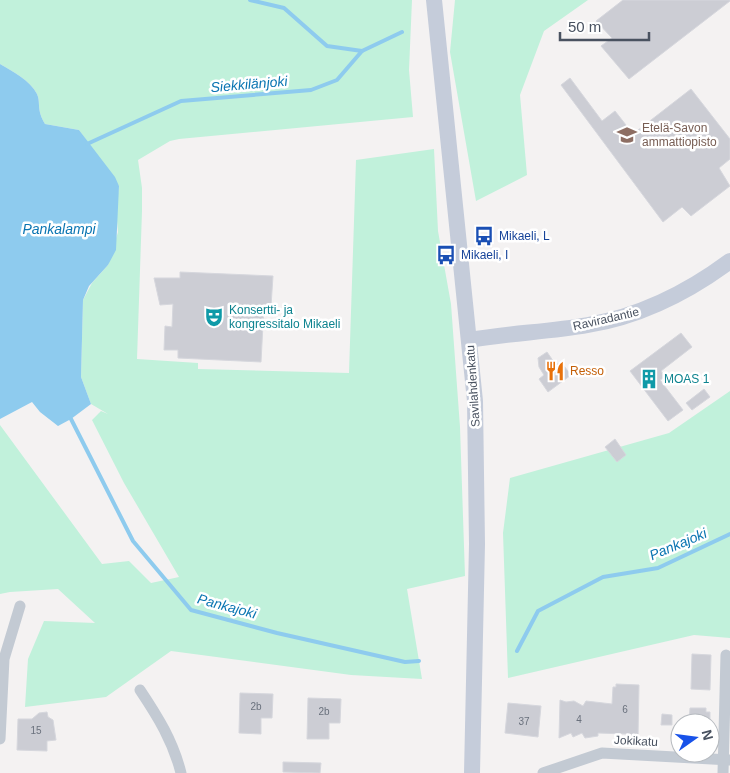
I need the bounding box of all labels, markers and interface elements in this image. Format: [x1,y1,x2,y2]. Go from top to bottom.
scale bar [560,10,649,42]
text: 50 m [568,18,601,35]
water label: Siekkilänjoki [210,73,289,95]
place label: Etelä-Savon ammattiopisto [642,121,717,149]
school or university icon: Etelä-Savon ammattiopisto [616,124,638,146]
water label: Pankalampi [22,221,96,237]
bus stop icon: Mikaeli, L [473,225,495,247]
place label: Mikaeli, L [499,229,550,243]
bus stop icon: Mikaeli, I [435,244,457,266]
place label: Mikaeli, I [461,248,508,262]
place label: Konsertti- ja kongressitalo Mikaeli [229,303,340,331]
street label: Raviradantie [572,305,641,333]
theatre icon: Konsertti- ja kongressitalo Mikaeli [203,306,225,328]
street label: Savilahdenkatu [463,345,483,427]
restaurant icon: Resso [544,360,566,382]
place label: Resso [570,364,604,378]
building icon: MOAS 1 [638,368,660,390]
place label: MOAS 1 [664,372,710,386]
water label: Pankajoki [647,524,710,563]
water label: Pankajoki [196,590,259,622]
house number: 2b [250,701,262,712]
house number: 6 [622,704,628,715]
house number: 2b [318,706,330,717]
north arrow [670,713,720,763]
house number: 4 [576,714,582,725]
house number: 37 [518,716,530,727]
house number: 15 [30,725,42,736]
text: N [699,728,717,742]
street label: Jokikatu [614,733,658,749]

